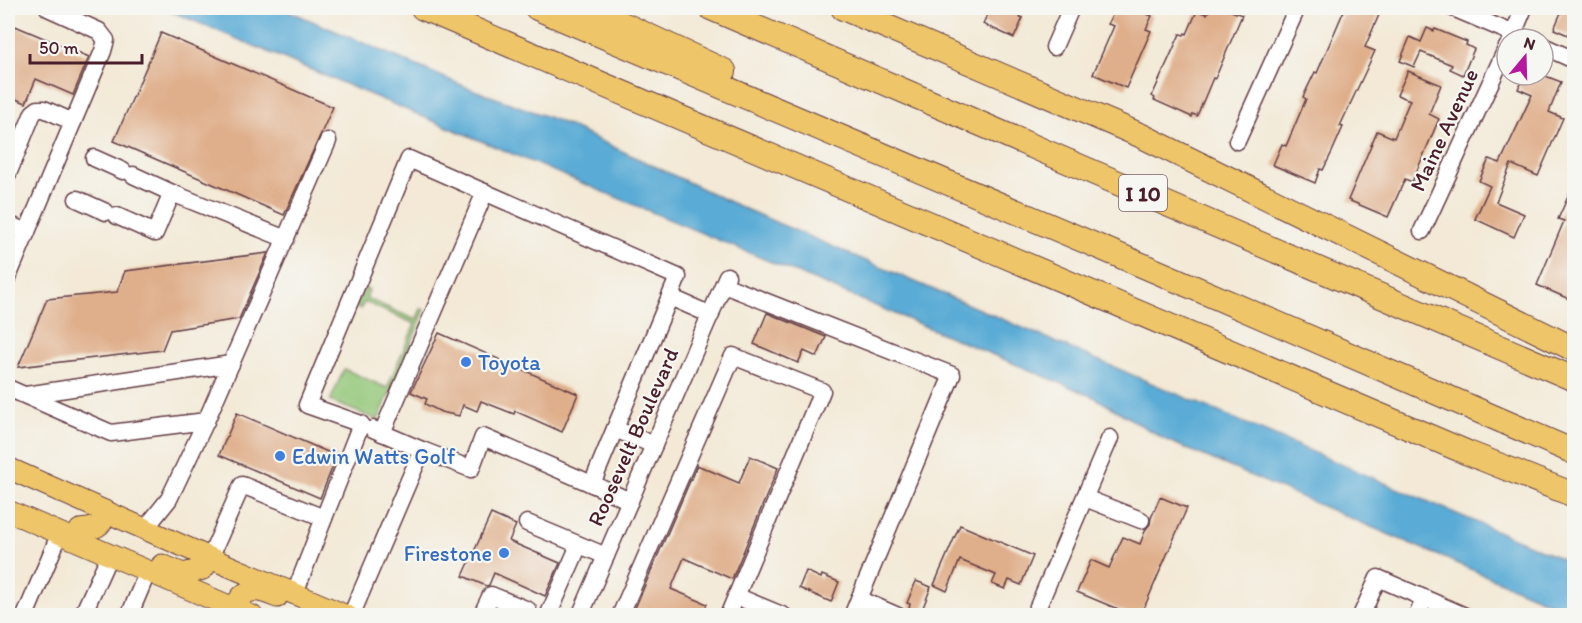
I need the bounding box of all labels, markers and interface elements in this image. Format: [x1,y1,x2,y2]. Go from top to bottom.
scale bar [30,27,142,65]
north arrow [1495,27,1555,87]
text: N [1522,33,1538,54]
text: 50 m [39,37,79,59]
street label: Maine Avenue [1404,64,1484,196]
road number: I 10 [1119,175,1167,211]
street label: Roosevelt Boulevard [582,344,684,530]
place label: Toyota [478,349,541,376]
marker: Toyota [459,355,473,369]
place label: Edwin Watts Golf [292,443,456,470]
marker: Edwin Watts Golf [273,449,287,463]
place label: Firestone [404,540,492,567]
marker: Firestone [497,546,511,560]

